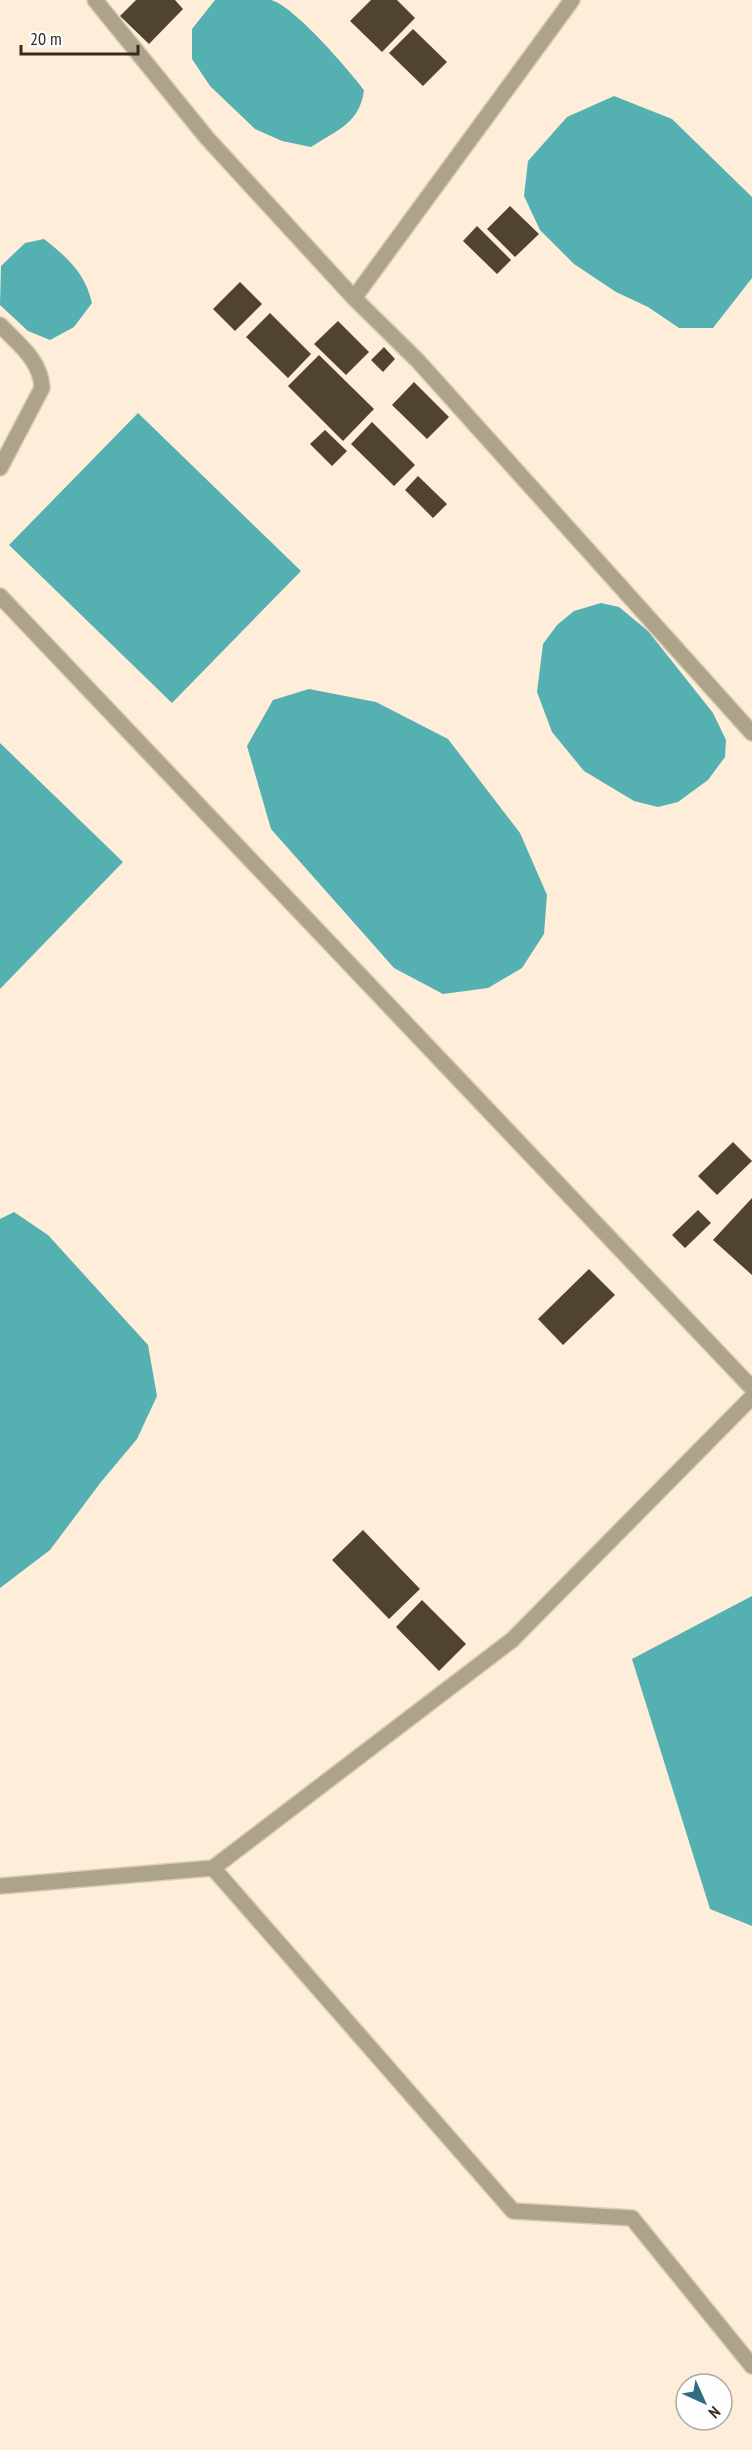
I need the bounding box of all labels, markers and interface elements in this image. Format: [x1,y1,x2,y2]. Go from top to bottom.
scale bar [21,18,138,56]
text: 20 m [30,27,62,50]
north arrow [674,2372,734,2432]
text: N [704,2402,725,2423]

